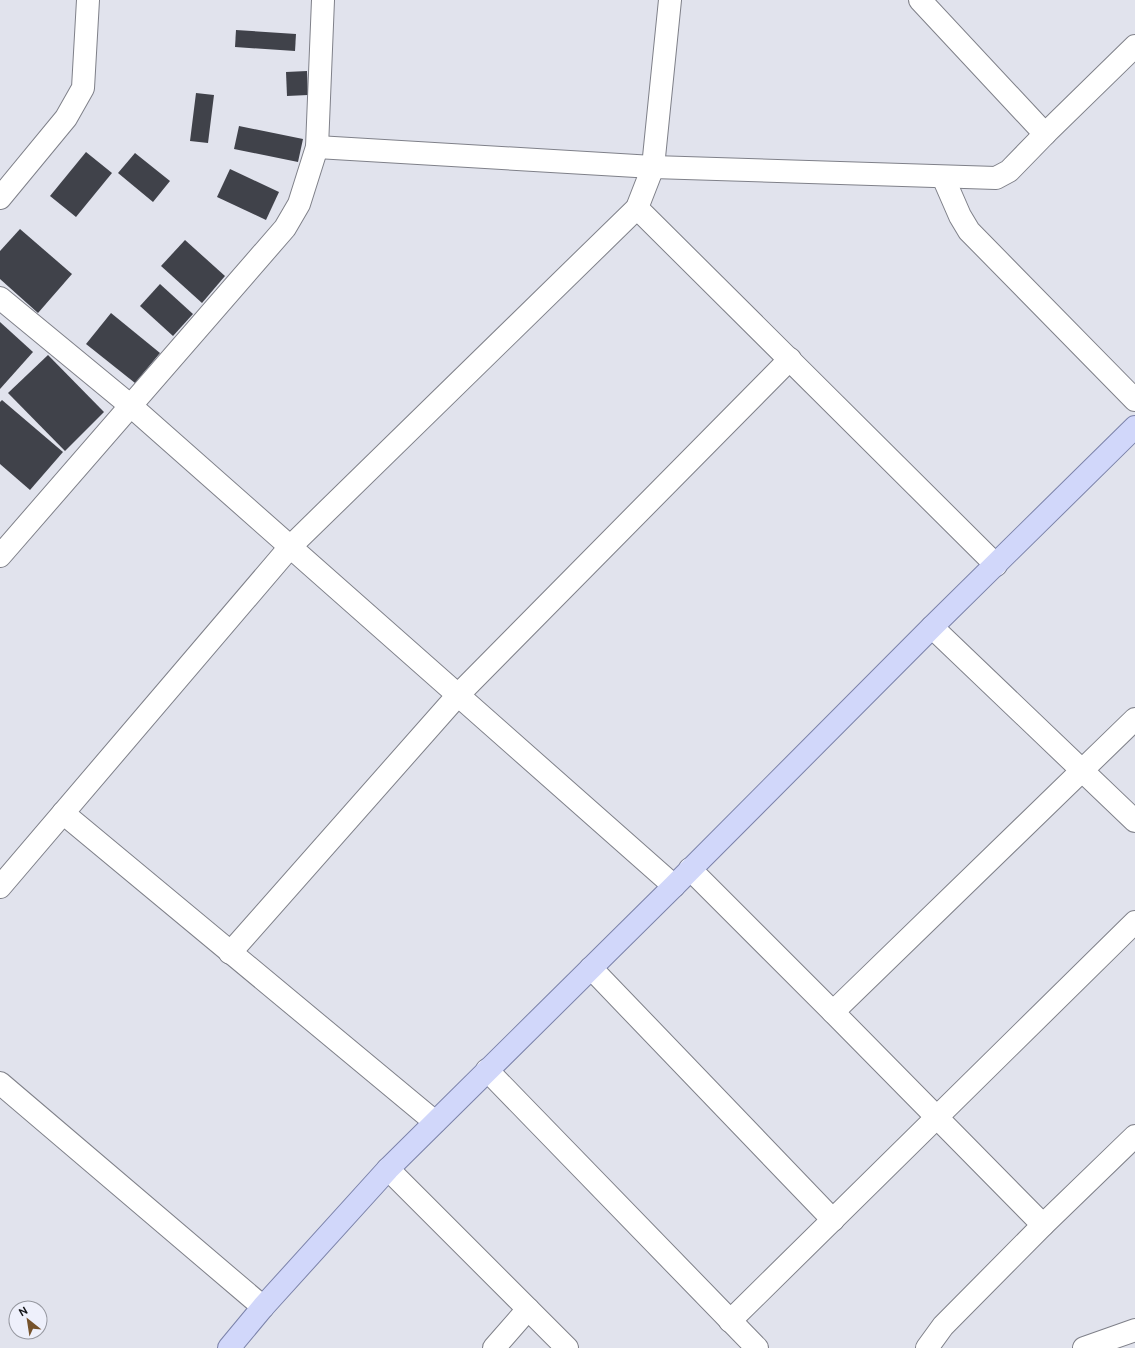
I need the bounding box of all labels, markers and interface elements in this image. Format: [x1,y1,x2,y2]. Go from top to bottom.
north arrow [8,1300,48,1340]
text: N [16,1304,30,1319]

